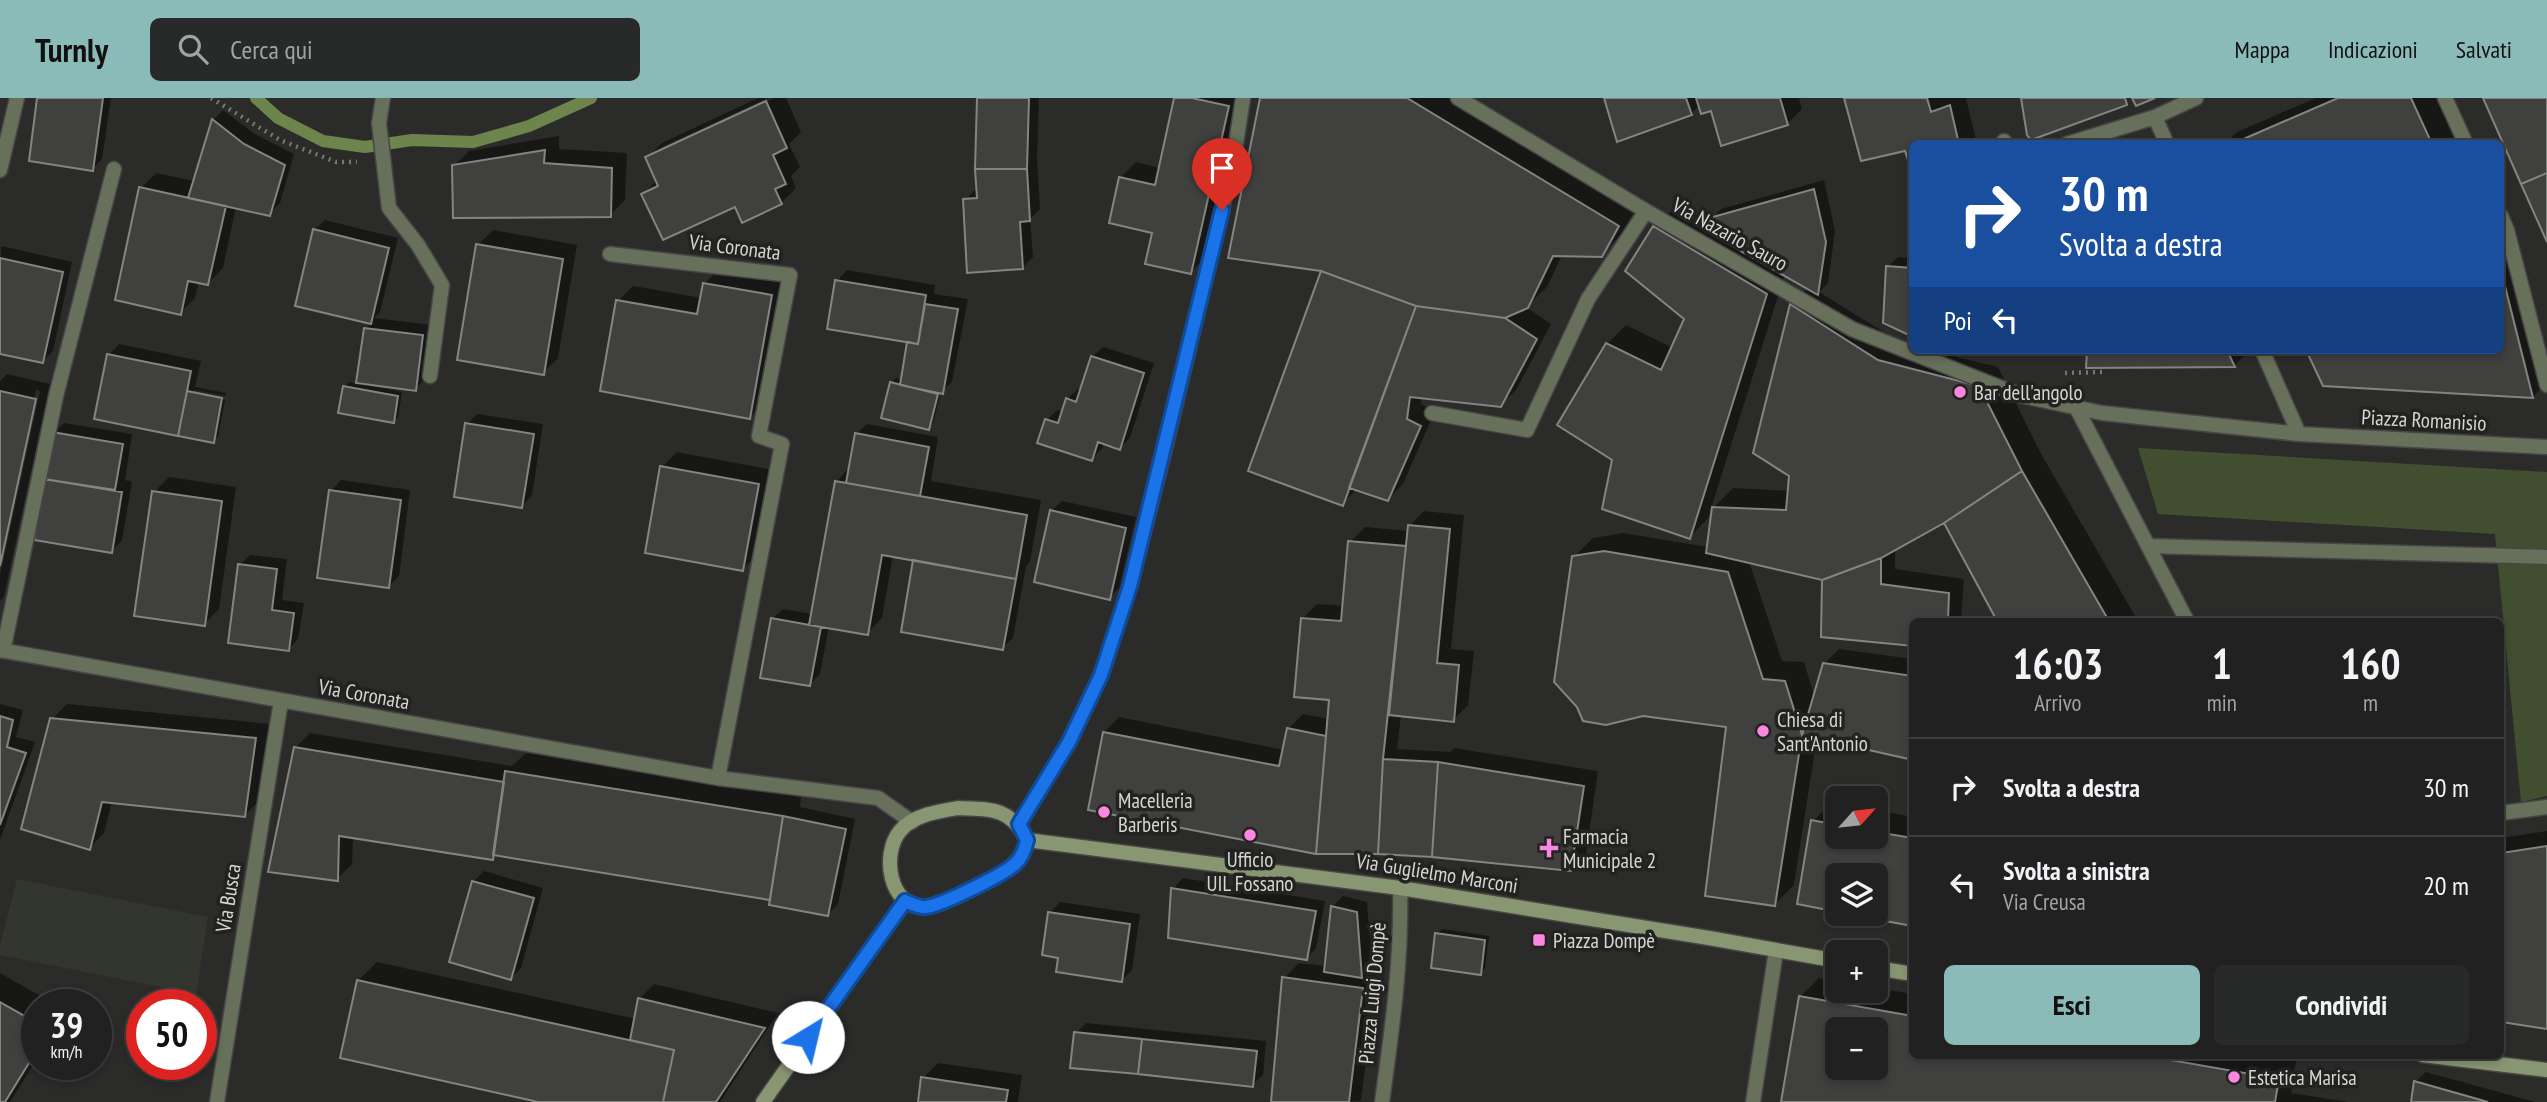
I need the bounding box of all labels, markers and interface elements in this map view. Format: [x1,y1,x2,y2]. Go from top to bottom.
search box [150,18,640,81]
text: Turnly [35,28,108,71]
icon: search [174,30,212,68]
text: Cerca qui [230,33,313,66]
text: Mappa [2235,34,2290,65]
text: Indicazioni [2328,34,2418,65]
text: Salvati [2456,34,2512,65]
pin [1192,138,1252,210]
icon: arrive [1203,149,1241,187]
text: 30 m [2059,161,2148,225]
icon: right [1944,168,2035,259]
street label: Via Nazario Sauro [1667,191,1793,277]
text: Svolta a destra [2059,223,2223,265]
street label: Via Coronata [687,228,782,266]
icon: left [1986,301,2024,339]
text: Poi [1944,304,1972,337]
place label: Bar dell'angolo [1974,379,2083,406]
marker: Bar dell'angolo [1952,384,1968,400]
street label: Piazza Romanisio [2361,403,2487,437]
text: 16:03 [2012,636,2103,691]
text: 1 [2212,636,2232,691]
text: 160 [2340,636,2401,691]
street label: Via Coronata [315,673,412,715]
text: Arrivo [2034,688,2082,717]
text: min [2207,688,2237,717]
text: m [2363,688,2378,717]
place label: Chiesa di Sant'Antonio [1777,706,1868,757]
marker: Chiesa di Sant'Antonio [1755,723,1771,739]
icon: right [1944,768,1982,806]
text: Svolta a destra [2003,771,2140,804]
text: 30 m [2423,771,2469,804]
north arrow [1825,786,1888,849]
map controls [1825,786,1888,1080]
place label: Macelleria Barberis [1118,787,1193,838]
marker: Macelleria Barberis [1096,804,1112,820]
place label: Farmacia Municipale 2 [1563,823,1656,874]
marker: Ufficio UIL Fossano [1242,827,1258,843]
marker: Farmacia Municipale 2 [1541,840,1557,856]
place label: Ufficio UIL Fossano [1207,846,1293,897]
street label: Via Guglielmo Marconi [1353,847,1520,899]
text: Svolta a sinistra [2003,854,2150,887]
street label: Via Busca [209,862,247,935]
button: layers [1825,863,1888,926]
icon: left [1944,866,1982,904]
text: 20 m [2423,869,2469,902]
text: Via Creusa [2003,887,2086,916]
street label: Piazza Luigi Dompè [1352,921,1392,1065]
place label: Piazza Dompè [1553,927,1655,954]
marker: Piazza Dompè [1531,932,1547,948]
button: + [1825,940,1888,1003]
button: Esci [1944,965,2200,1045]
button: Condividi [2214,965,2469,1045]
speed limit sign: 50 [126,989,217,1080]
position arrow [771,1000,845,1074]
text: 39 [50,1002,83,1048]
button: − [1825,1017,1888,1080]
text: km/h [51,1040,82,1063]
place label: Estetica Marisa [2248,1064,2357,1091]
marker: Estetica Marisa [2226,1069,2242,1085]

